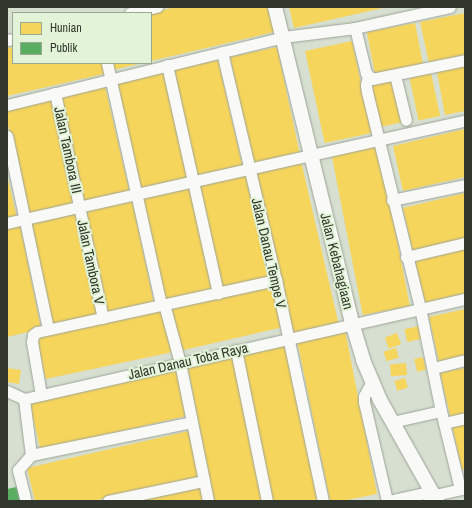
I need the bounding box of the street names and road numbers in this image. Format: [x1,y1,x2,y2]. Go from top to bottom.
street label: Jalan Tambora III [51,105,85,195]
street label: Jalan Danau Tempe V [248,196,290,310]
street label: Jalan Kebahagiaan [317,211,357,311]
street label: Jalan Tambora V [74,218,108,306]
street label: Jalan Danau Toba Raya [126,339,250,383]

